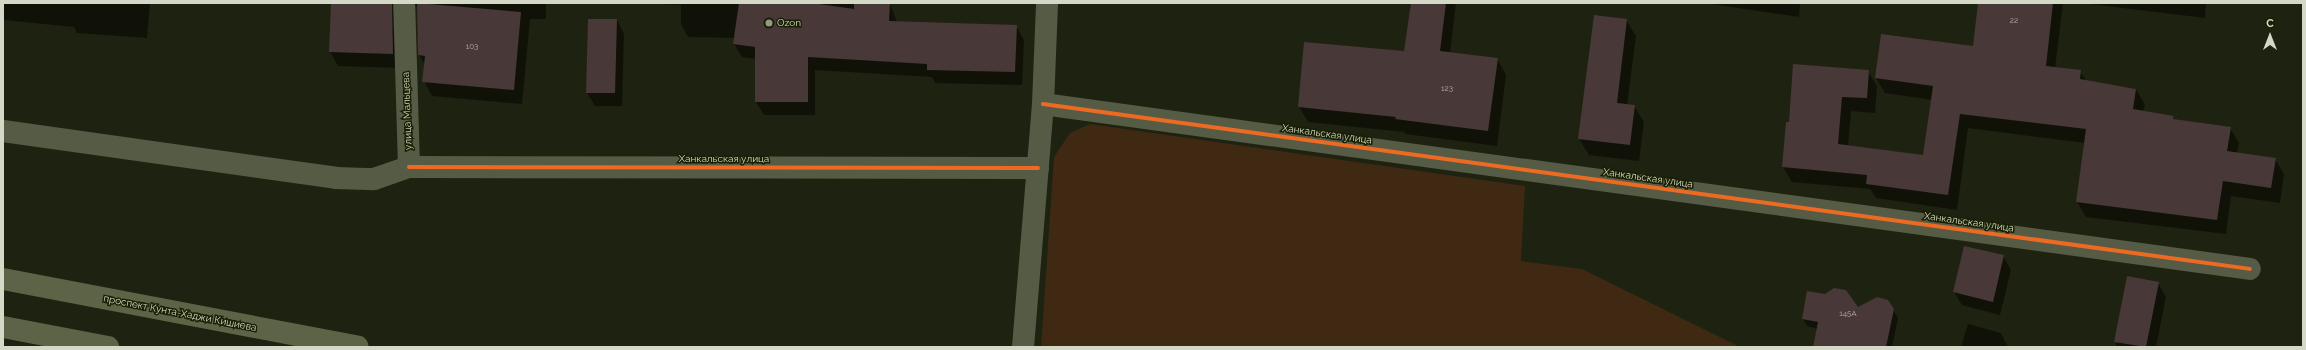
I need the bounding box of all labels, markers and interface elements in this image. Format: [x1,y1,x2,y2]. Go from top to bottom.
house number: 22 [2010,16,2018,26]
north arrow [2250,16,2290,56]
place label: Ozon [777,17,801,29]
text: С [2266,17,2274,30]
marker: Ozon [764,18,774,28]
house number: 103 [466,42,478,52]
street label: улица Мальцева [400,72,414,150]
house number: 123 [1441,84,1453,94]
street label: Ханкальская улица [1281,122,1373,146]
street label: Ханкальская улица [679,153,769,165]
street label: Ханкальская улица [1602,166,1694,190]
street label: Ханкальская улица [1923,210,2015,234]
street label: проспект Кунта-Хаджи Кишиева [102,292,258,334]
house number: 145А [1839,309,1857,319]

